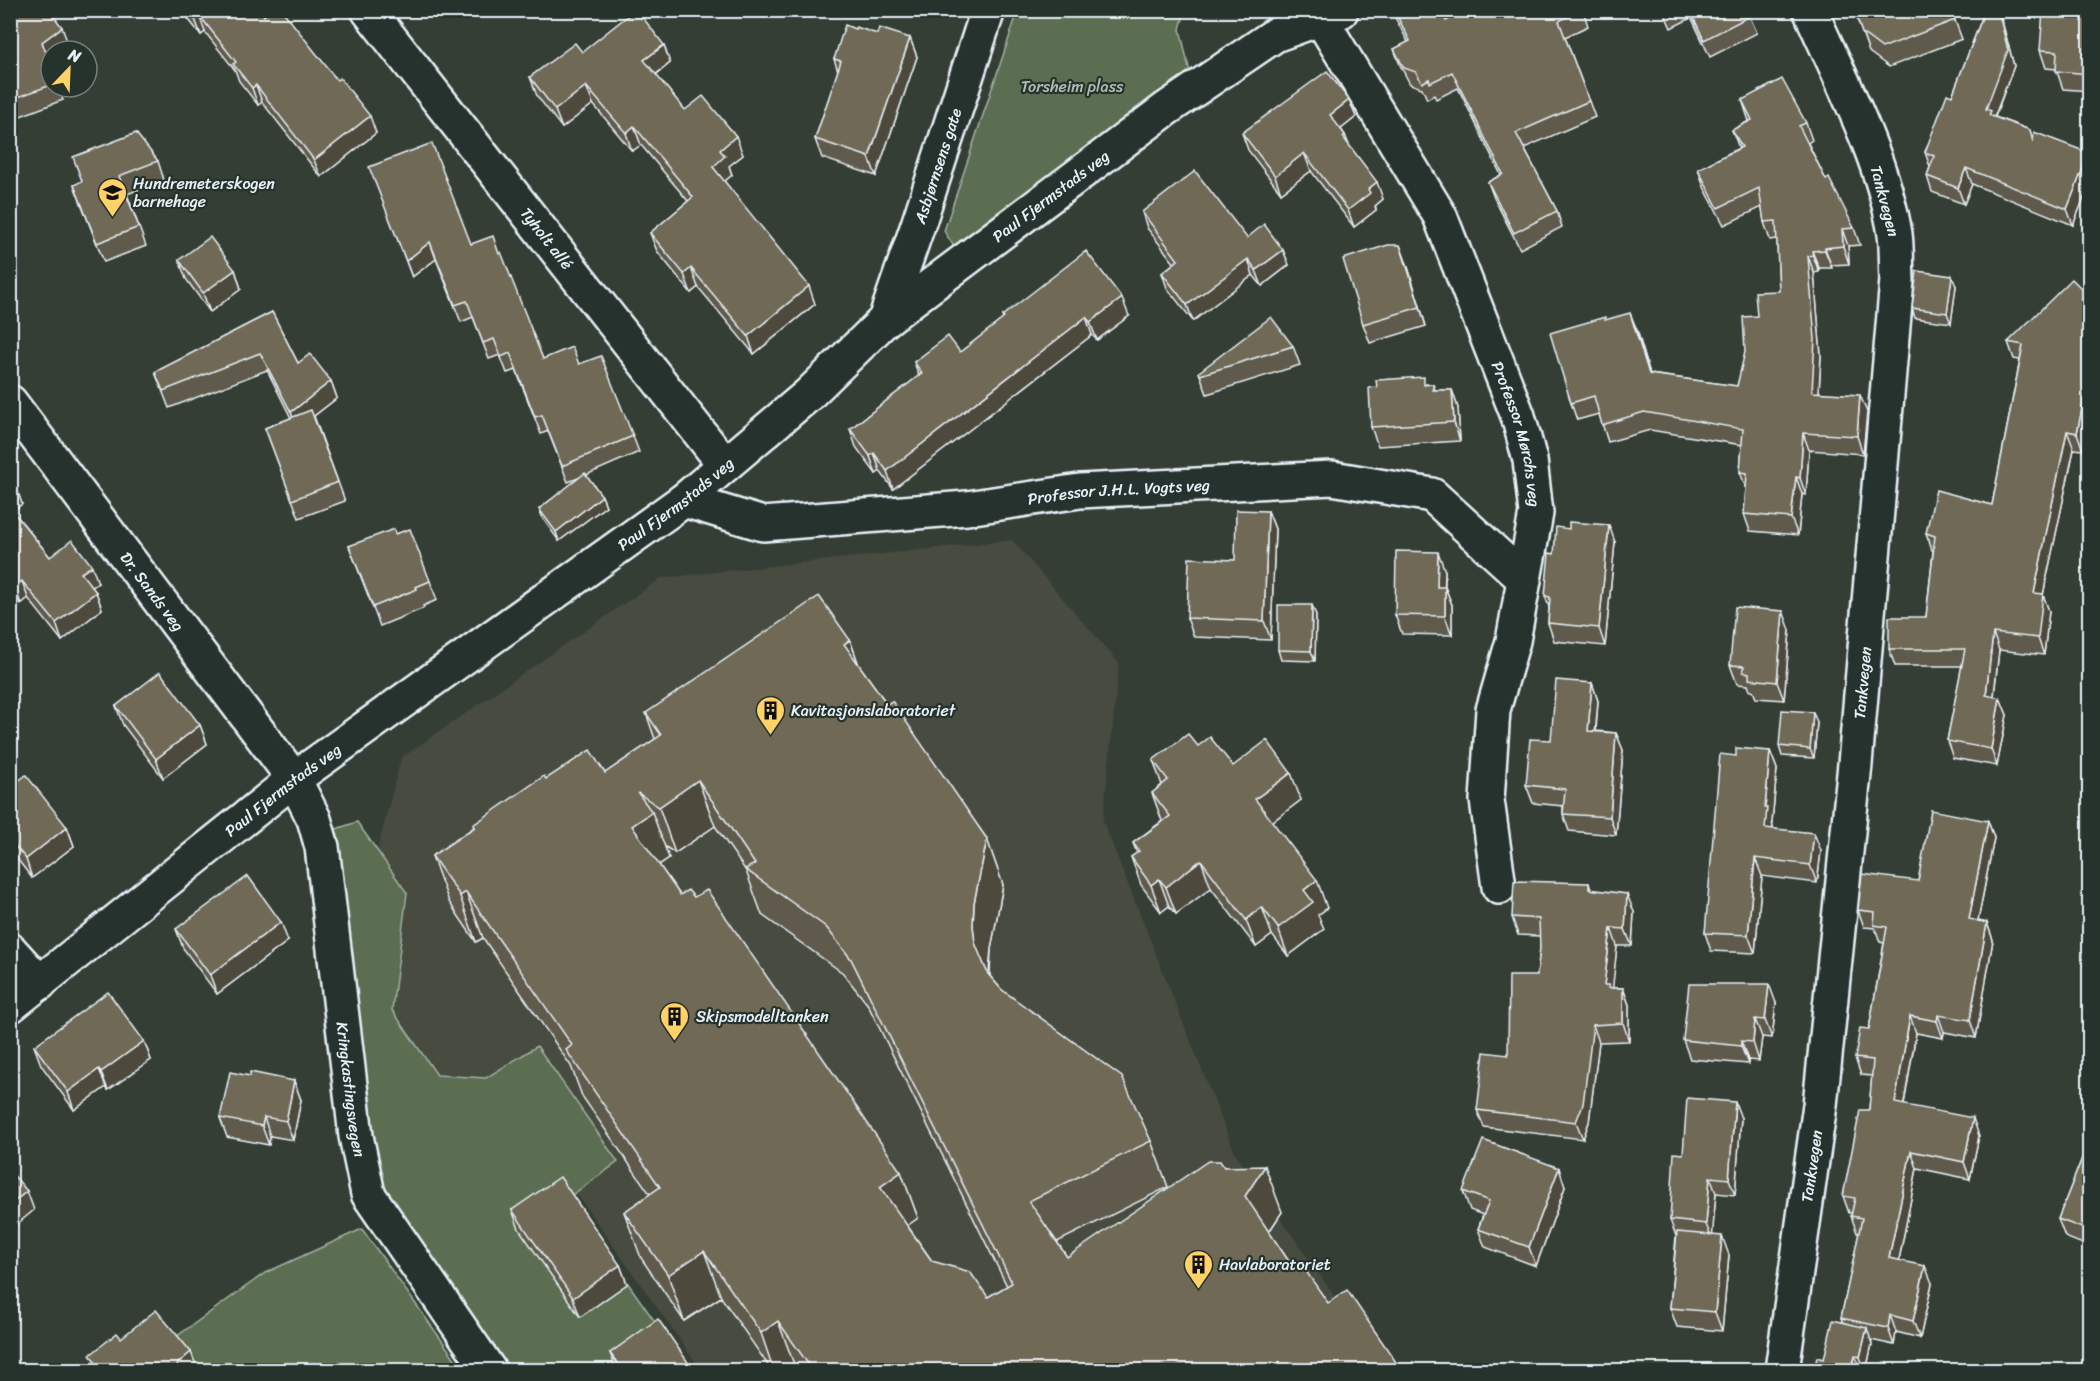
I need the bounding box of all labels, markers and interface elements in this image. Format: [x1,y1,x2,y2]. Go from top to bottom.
north arrow [39,39,99,99]
text: N [63,40,86,72]
park label: Torsheim plass [1021,72,1124,101]
street label: Asbjørnsens gate [905,104,970,228]
street label: Paul Fjermstads veg [985,142,1116,250]
street label: Tankvegen [1862,162,1909,240]
place label: Hundremeterskogen barnehage [133,169,275,216]
school or university icon: Hundremeterskogen barnehage [96,176,128,218]
street label: Tyholt allé [513,200,581,276]
street label: Professor Mørchs veg [1483,356,1550,508]
street label: Paul Fjermstads veg [611,449,740,558]
street label: Professor J.H.L. Vogts veg [1025,470,1211,513]
street label: Dr. Sands veg [113,545,193,638]
street label: Tankvegen [1844,645,1880,720]
building icon: Kavitasjonslaboratoriet [754,694,786,736]
place label: Kavitasjonslaboratoriet [791,696,956,725]
street label: Paul Fjermstads veg [218,735,347,844]
building icon: Skipsmodelltanken [659,1000,691,1042]
place label: Skipsmodelltanken [696,1002,829,1031]
street label: Kringkastingsvegen [328,1020,375,1160]
street label: Tankvegen [1792,1128,1831,1204]
building icon: Havlaboratoriet [1182,1248,1214,1290]
place label: Havlaboratoriet [1219,1250,1331,1279]

